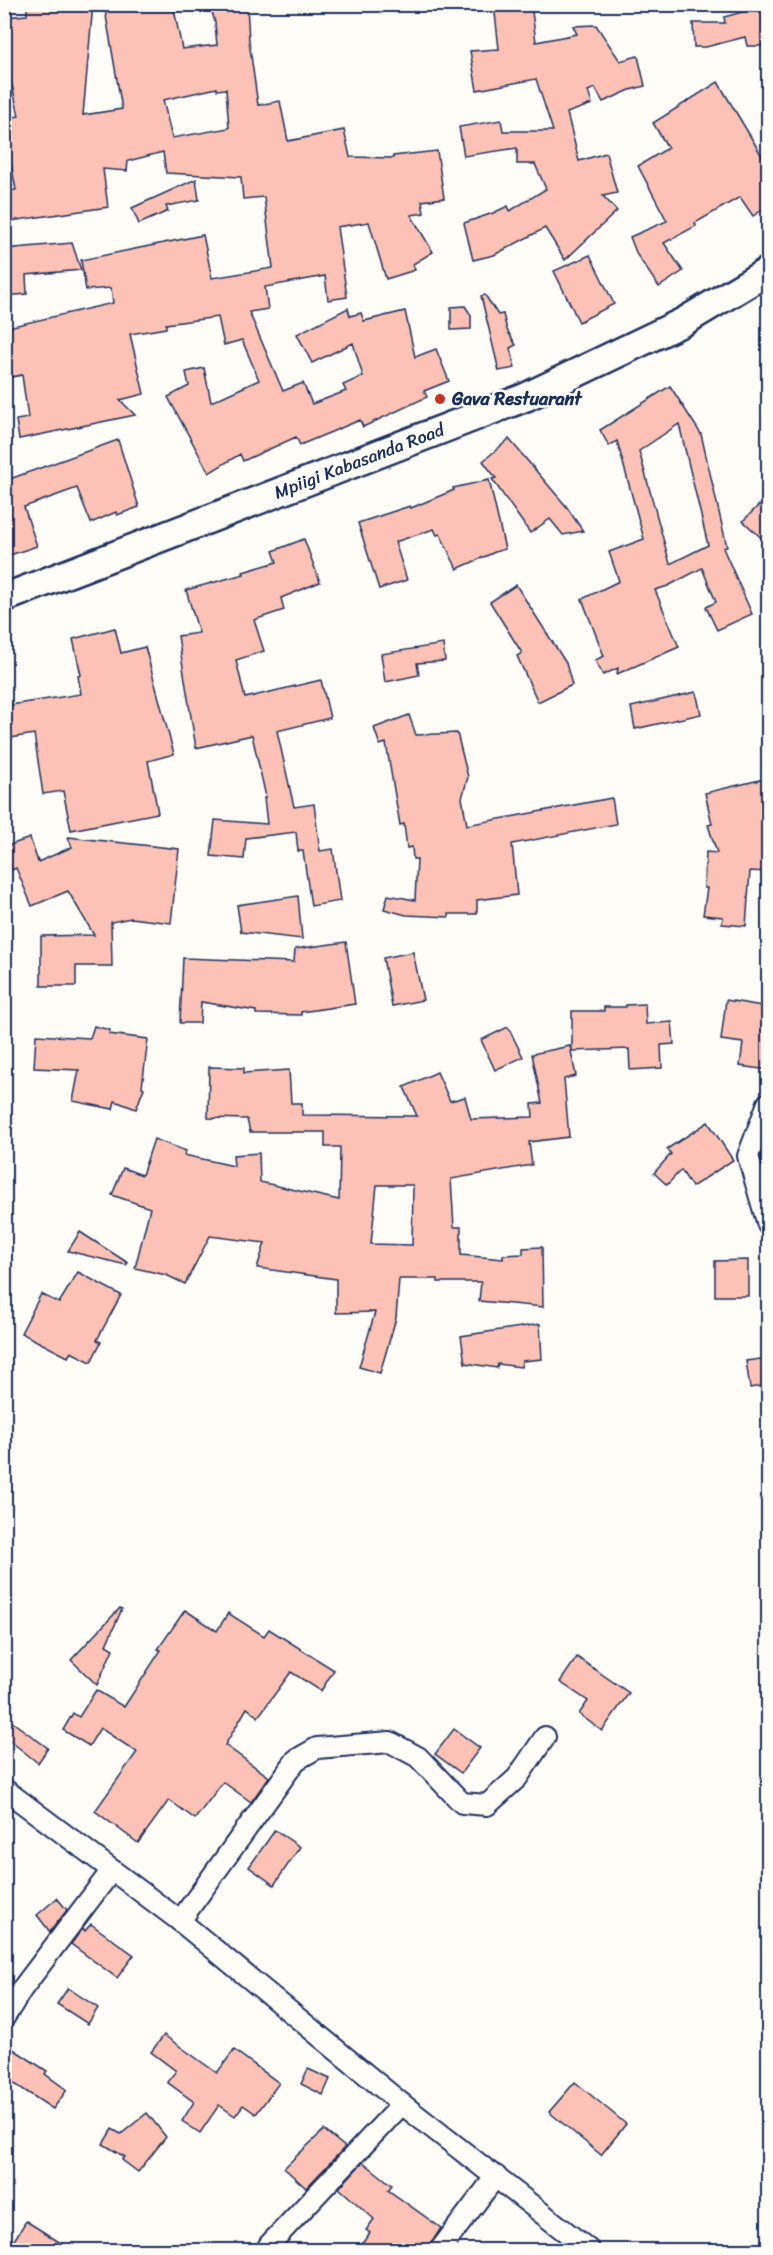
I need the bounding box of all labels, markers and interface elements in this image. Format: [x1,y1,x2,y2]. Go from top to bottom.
place label: Gava Restuarant [451,383,583,415]
marker: Gava Restuarant [433,392,447,406]
street label: Mpiigi Kabasanda Road [269,413,450,508]

